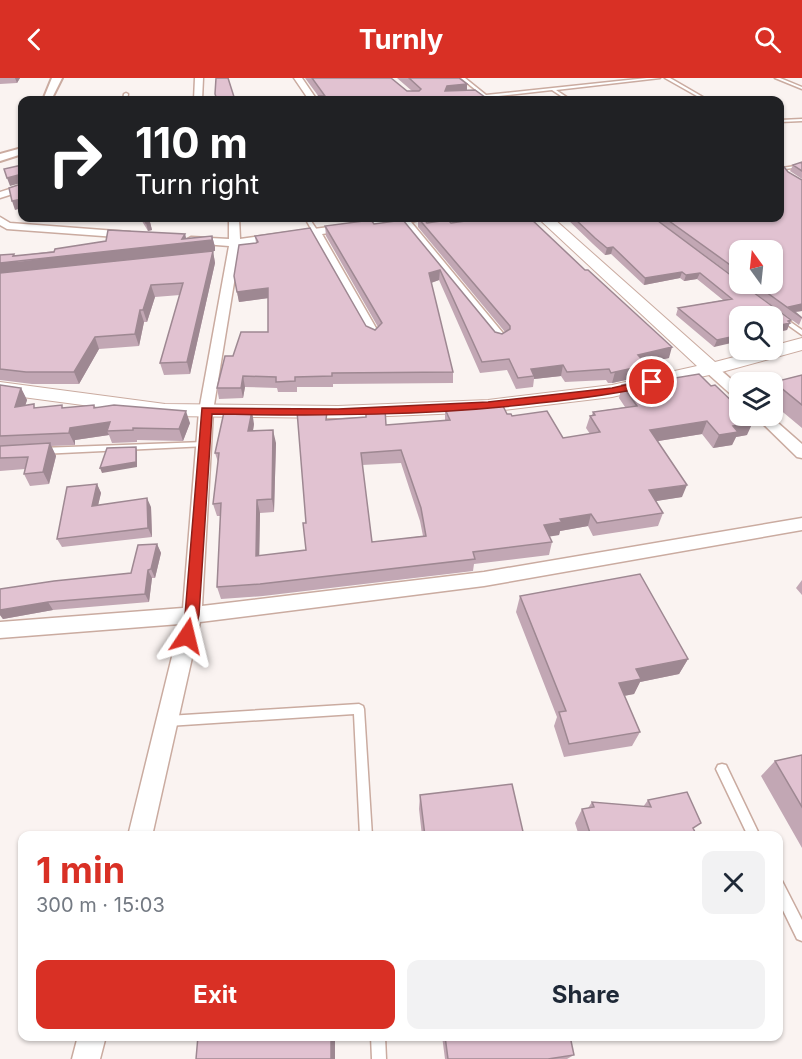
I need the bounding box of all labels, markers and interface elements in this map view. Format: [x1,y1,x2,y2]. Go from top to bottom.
icon: back [18,23,51,56]
text: Turnly [359,23,443,56]
icon: search [751,23,784,56]
text: 110 m [135,117,248,168]
icon: right [36,120,114,198]
text: Turn right [135,168,259,201]
north arrow [729,240,783,294]
map controls [729,240,783,426]
button: search [729,306,783,360]
pin [626,356,677,407]
icon: arrive [635,365,668,398]
button: layers [729,372,783,426]
position arrow [155,604,219,668]
text: 1 min [36,848,125,892]
button: close [702,851,765,914]
text: 300 m · 15:03 [36,893,165,917]
button: Exit [36,960,395,1029]
button: Share [407,960,765,1029]

